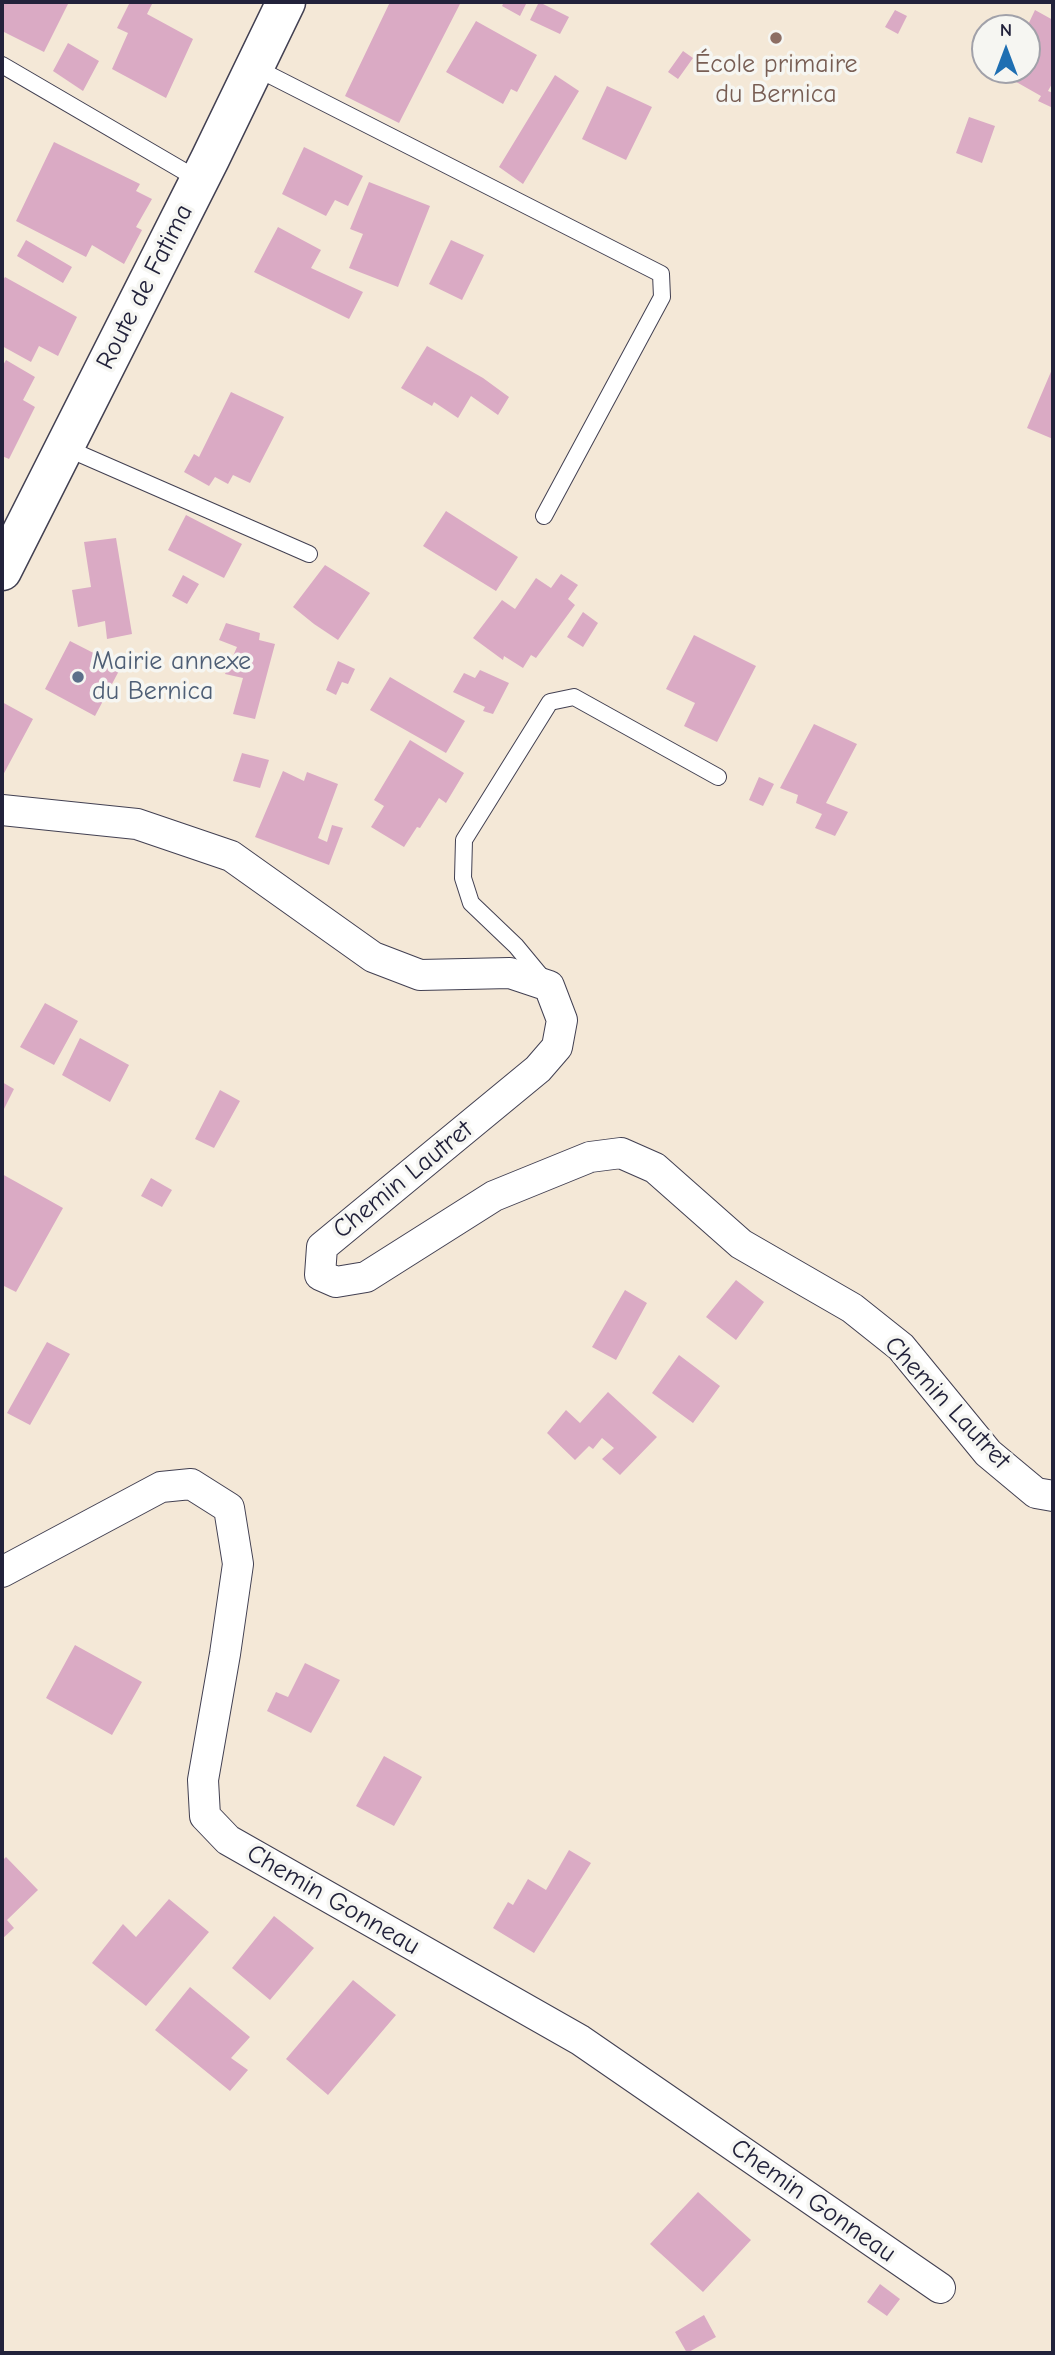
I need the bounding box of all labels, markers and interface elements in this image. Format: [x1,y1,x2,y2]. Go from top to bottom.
north arrow [971,14,1041,84]
text: N [1000,19,1012,41]
marker: École primaire du Bernica [768,30,784,46]
place label: École primaire du Bernica [694,49,858,110]
street label: Route de Fatima [90,199,200,375]
place label: Mairie annexe du Bernica [92,646,251,708]
marker: Mairie annexe du Bernica [70,669,86,685]
street label: Chemin Lautret [327,1114,479,1246]
street label: Chemin Lautret [877,1330,1017,1476]
street label: Chemin Gonneau [241,1838,425,1962]
street label: Chemin Gonneau [724,2133,902,2269]

